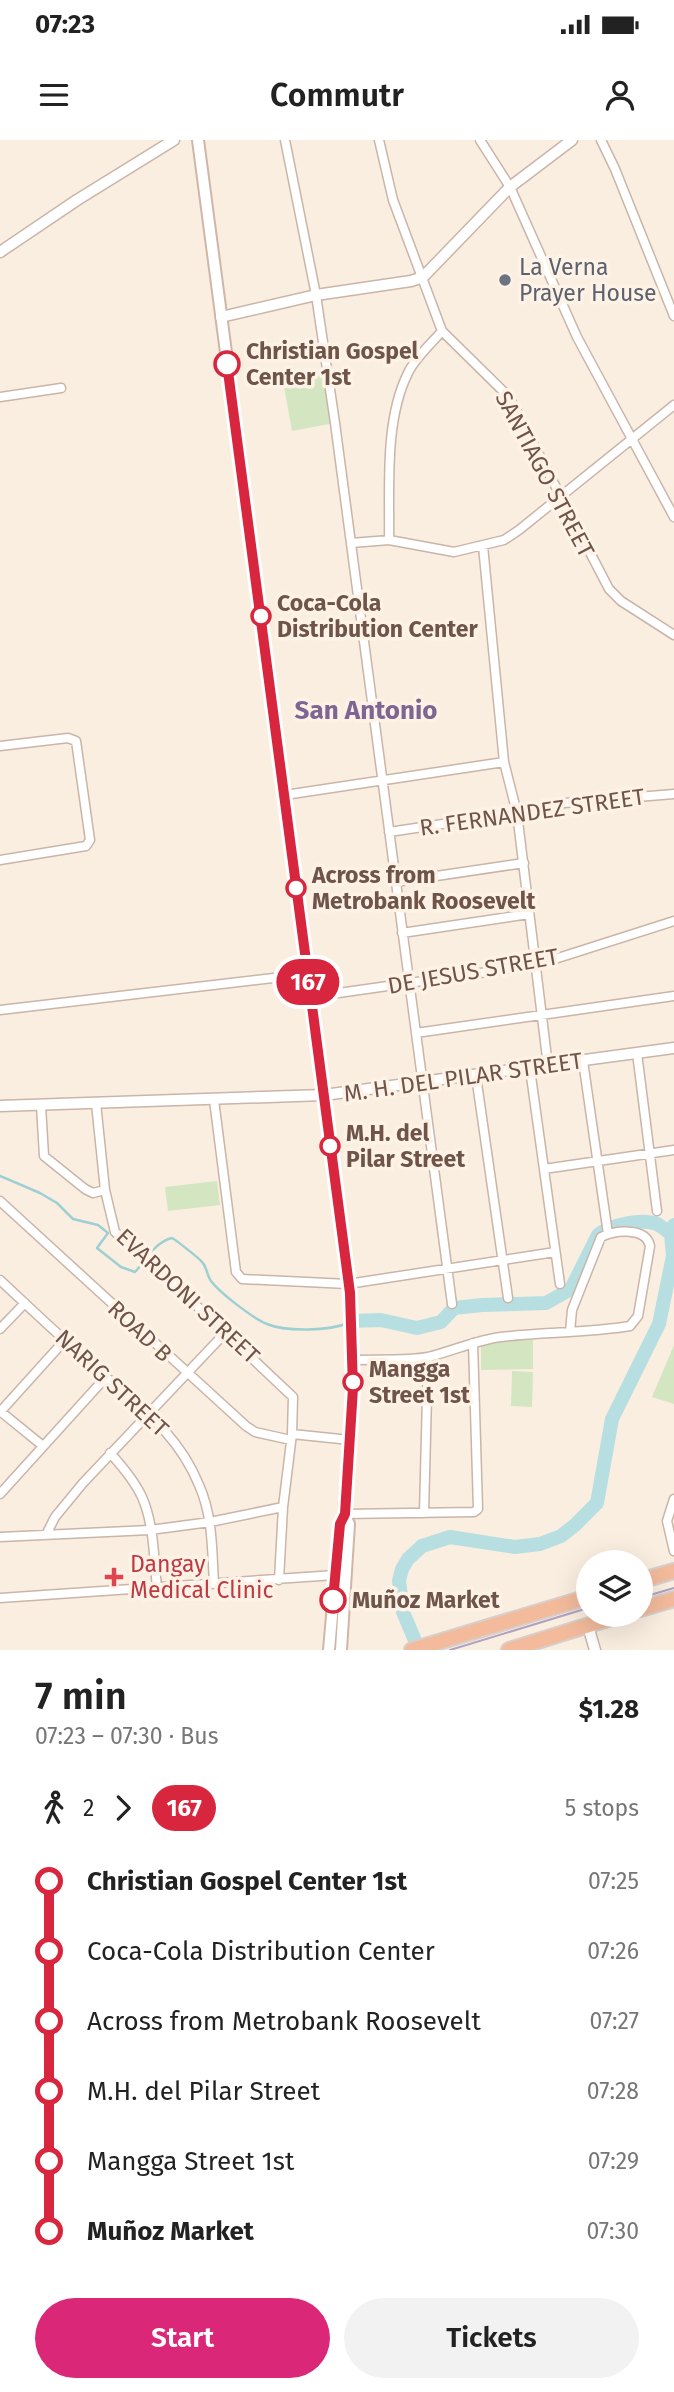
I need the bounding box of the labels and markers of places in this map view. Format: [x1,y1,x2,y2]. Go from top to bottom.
place label: La Verna Prayer House [519,253,657,307]
marker: La Verna Prayer House [497,272,513,288]
place label: Christian Gospel Center 1st [246,337,419,391]
marker: Christian Gospel Center 1st [214,351,240,377]
place label: Coca-Cola Distribution Center [277,589,478,643]
marker: Coca-Cola Distribution Center [251,606,271,626]
place label: Across from Metrobank Roosevelt [311,861,537,915]
marker: Across from Metrobank Roosevelt [286,878,306,898]
place label: M.H. del Pilar Street [346,1119,466,1173]
marker: M.H. del Pilar Street [320,1136,340,1156]
place label: Mangga Street 1st [369,1355,471,1409]
marker: Mangga Street 1st [343,1372,363,1392]
place label: Dangay Medical Clinic [130,1550,273,1604]
marker: Dangay Medical Clinic [104,1567,124,1587]
place label: Muñoz Market [352,1586,501,1614]
marker: Muñoz Market [320,1587,346,1613]

